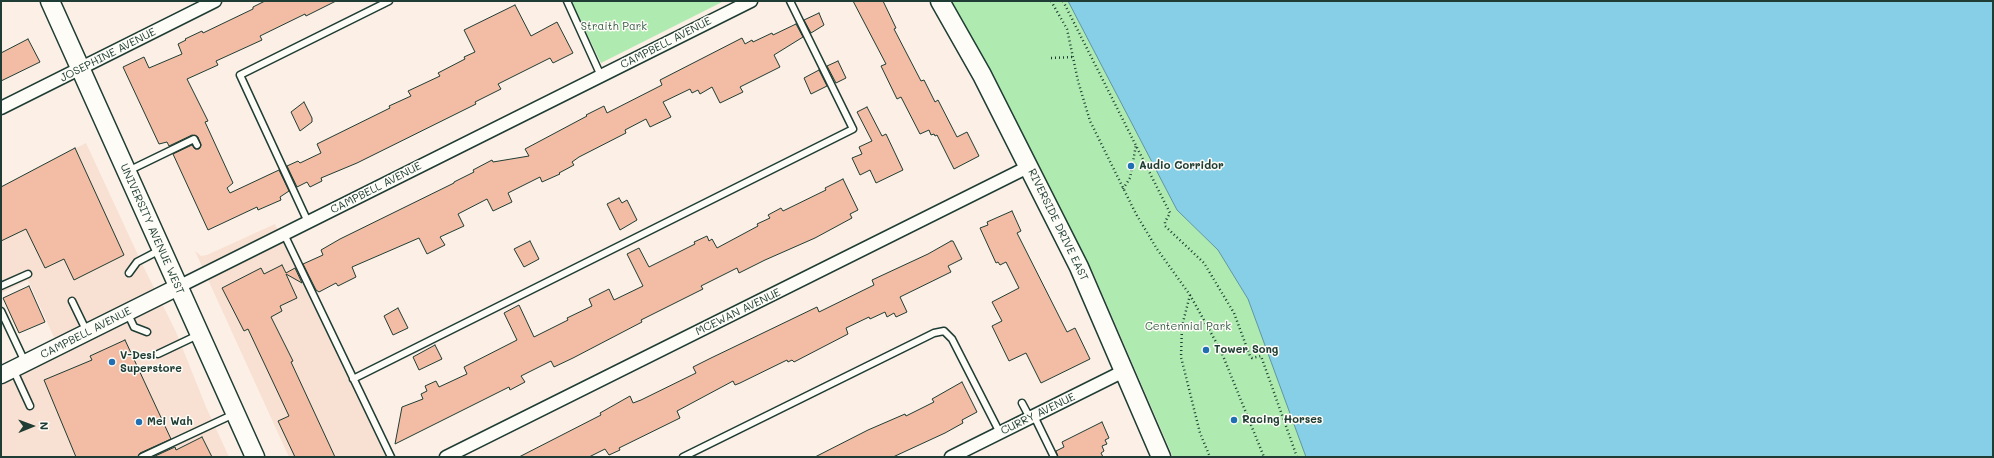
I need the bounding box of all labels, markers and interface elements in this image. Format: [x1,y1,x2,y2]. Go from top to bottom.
street label: CAMPBELL AVENUE [618,14,714,72]
park label: Straith Park [581,20,647,34]
street label: JOSEPHINE AVENUE [58,25,158,85]
street label: CAMPBELL AVENUE [328,159,424,217]
place label: Audio Corridor [1139,159,1224,173]
marker: Audio Corridor [1126,161,1136,171]
street label: UNIVERSITY AVENUE WEST [117,162,187,296]
street label: RIVERSIDE DRIVE EAST [1025,167,1091,283]
street label: MCEWAN AVENUE [693,286,783,338]
street label: CAMPBELL AVENUE [38,304,134,362]
park label: Centennial Park [1145,320,1231,334]
place label: Tower Song [1214,343,1278,357]
marker: Tower Song [1201,345,1211,355]
place label: V-Desi Superstore [120,349,182,375]
marker: V-Desi Superstore [107,357,117,367]
street label: CURRY AVENUE [999,390,1077,438]
north arrow [12,406,52,446]
place label: Racing Horses [1242,413,1322,427]
place label: Mei Wah [147,415,193,429]
marker: Racing Horses [1229,415,1239,425]
marker: Mei Wah [134,417,144,427]
text: N [37,421,52,430]

